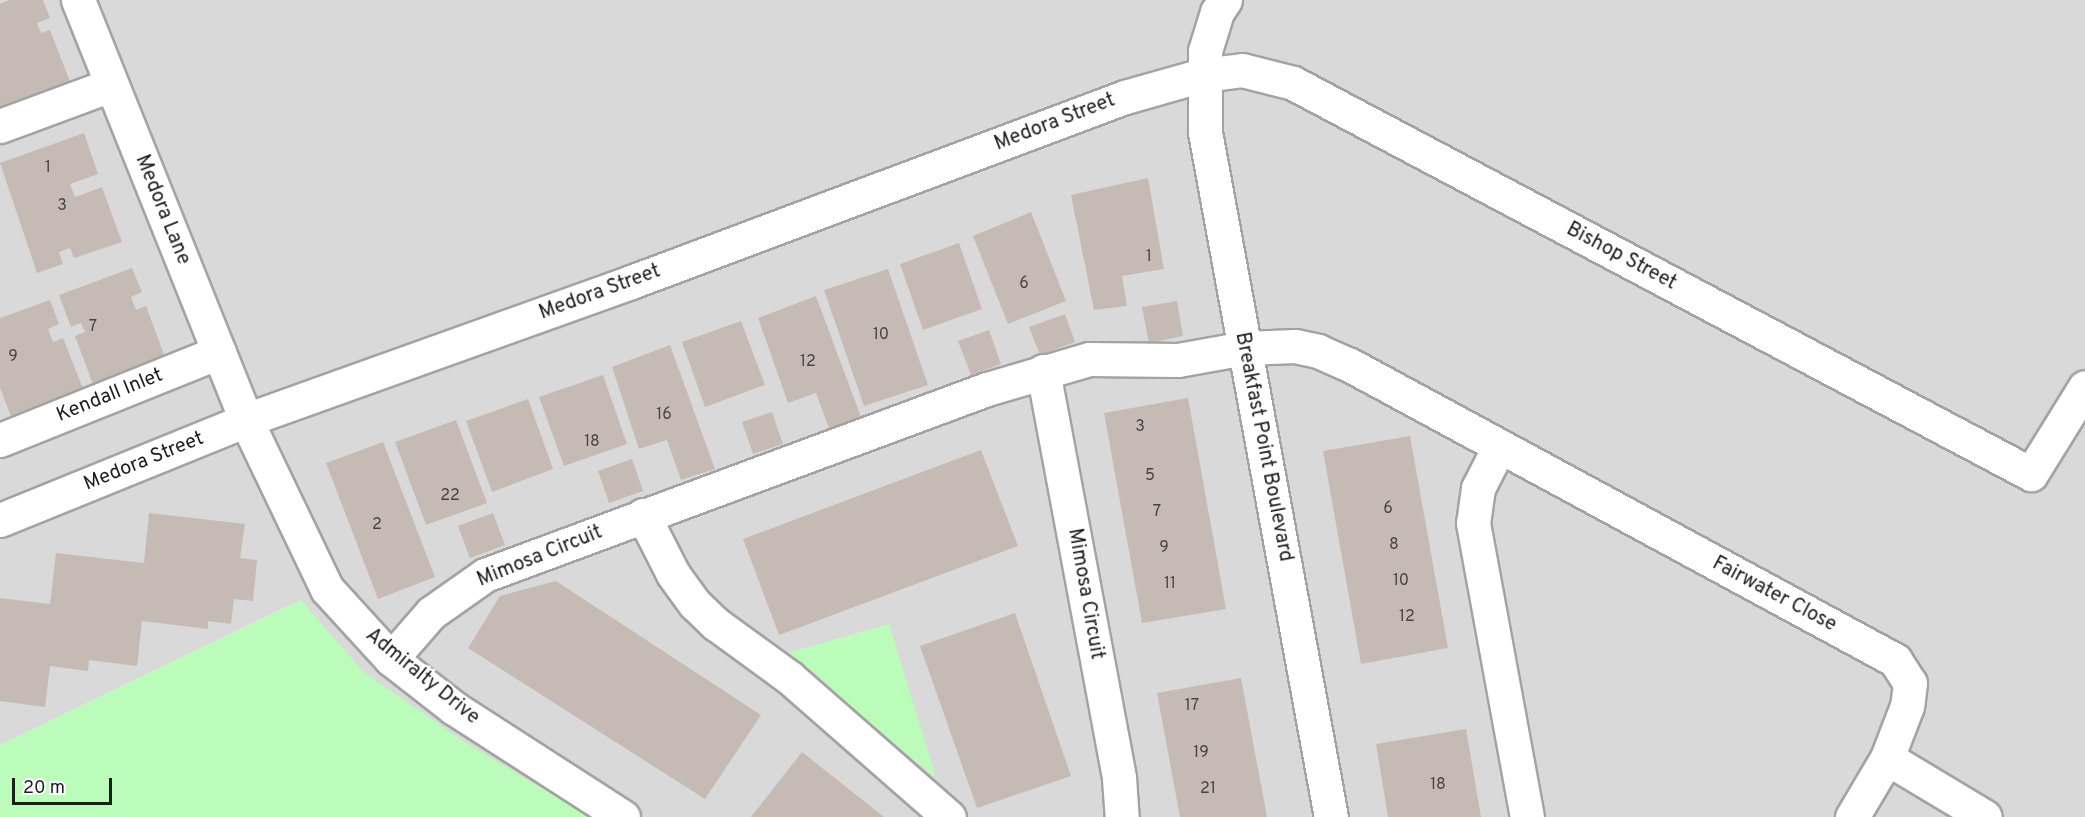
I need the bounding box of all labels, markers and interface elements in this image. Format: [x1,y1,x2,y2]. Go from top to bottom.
street label: Medora Street [991,89,1119,157]
street label: Medora Lane [129,152,195,268]
house number: 1 [45,158,51,178]
house number: 3 [57,196,67,216]
street label: Bishop Street [1562,218,1680,296]
house number: 1 [1146,247,1152,267]
street label: Medora Street [536,260,664,326]
house number: 6 [1019,274,1029,294]
house number: 7 [89,317,97,337]
house number: 10 [873,325,889,345]
street label: Breakfast Point Boulevard [1229,330,1297,564]
house number: 9 [8,347,18,367]
house number: 12 [800,352,816,372]
street label: Kendall Inlet [53,364,167,428]
house number: 16 [656,405,672,425]
house number: 3 [1135,417,1145,437]
street label: Medora Street [81,427,207,497]
house number: 18 [584,432,600,452]
house number: 5 [1145,466,1155,486]
house number: 22 [440,486,460,506]
house number: 6 [1383,499,1393,519]
house number: 7 [1153,502,1161,522]
house number: 2 [372,515,382,535]
street label: Mimosa Circuit [474,521,606,593]
street label: Mimosa Circuit [1062,527,1108,661]
house number: 8 [1389,535,1399,555]
house number: 9 [1159,538,1169,558]
street label: Fairwater Close [1708,552,1840,638]
house number: 10 [1393,571,1409,591]
house number: 11 [1164,574,1176,594]
house number: 12 [1399,607,1415,627]
street label: Admiralty Drive [360,624,484,730]
house number: 17 [1185,696,1199,716]
house number: 19 [1193,743,1209,763]
scale bar [15,766,116,804]
house number: 18 [1430,775,1446,795]
text: 20 m [23,777,65,800]
house number: 21 [1200,779,1216,799]

